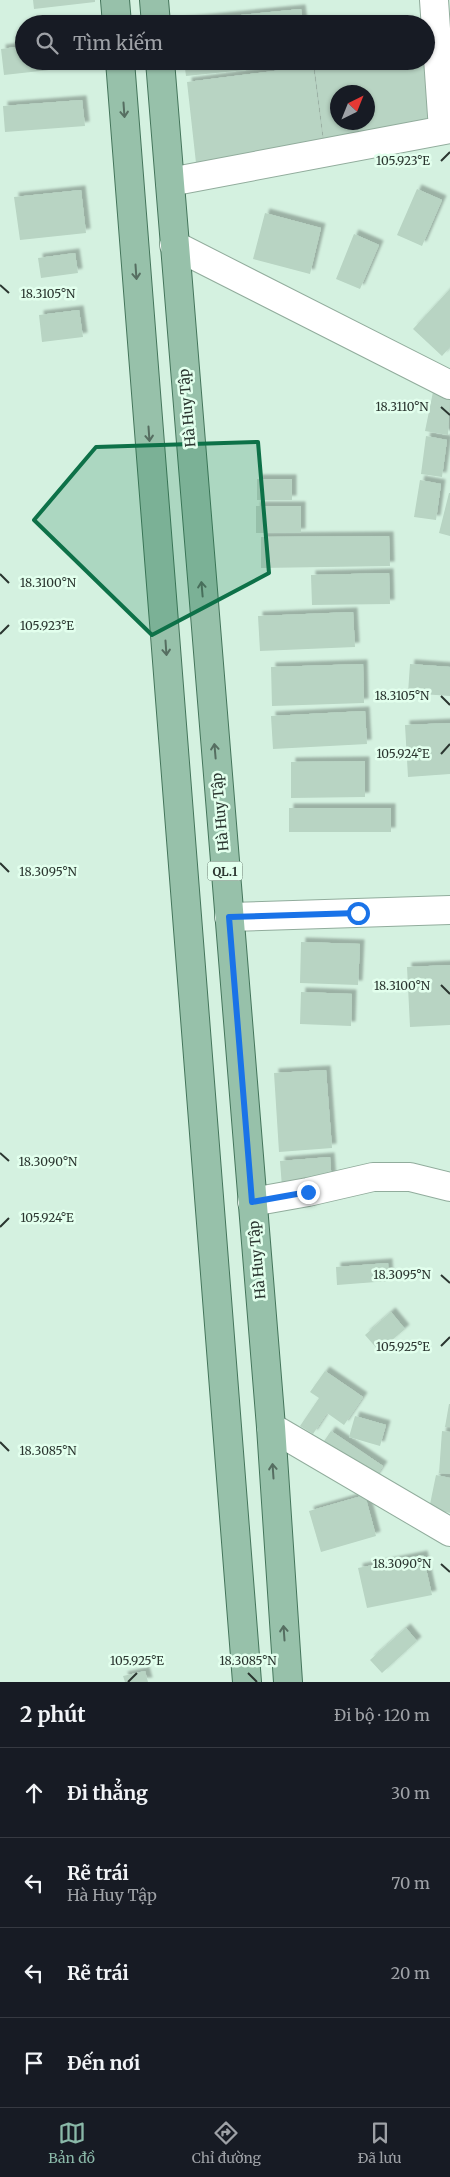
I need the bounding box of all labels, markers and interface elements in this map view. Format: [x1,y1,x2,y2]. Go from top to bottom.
search box [15,15,435,70]
icon: search [33,29,61,57]
text: Tìm kiếm [73,31,163,55]
north arrow [330,85,375,130]
one-way arrow [119,102,128,118]
text: 105.923°E [376,153,430,168]
one-way arrow [132,264,141,280]
text: 18.3105°N [21,286,76,301]
street label: Hà Huy Tập [175,368,199,448]
text: 18.3110°N [375,399,429,414]
one-way arrow [144,426,154,442]
text: 18.3100°N [20,575,77,590]
one-way arrow [197,581,207,597]
text: 105.923°E [20,618,74,633]
one-way arrow [161,640,170,656]
text: 18.3105°N [375,688,430,703]
one-way arrow [211,743,220,759]
text: 105.924°E [376,746,430,761]
street label: Hà Huy Tập [208,772,232,852]
road number: QL.1 [208,861,242,880]
text: 18.3095°N [19,864,77,879]
route start [347,902,370,925]
text: 18.3100°N [374,978,431,993]
text: 18.3090°N [19,1154,78,1169]
route end [297,1181,320,1204]
text: 105.924°E [20,1210,74,1225]
street label: Hà Huy Tập [245,1220,269,1300]
text: 18.3095°N [373,1267,431,1282]
text: 105.925°E [376,1339,430,1354]
text: 18.3085°N [20,1443,77,1458]
one-way arrow [269,1463,278,1479]
text: 18.3090°N [373,1556,432,1571]
one-way arrow [280,1626,289,1642]
text: 105.925°E [110,1653,164,1668]
text: 18.3085°N [220,1653,277,1668]
text: 2 phút [20,1701,86,1728]
text: Đi bộ · 120 m [334,1705,430,1725]
icon: ahead [20,1779,48,1807]
text: Đi thẳng [67,1781,148,1805]
text: 30 m [391,1783,430,1803]
text: Rẽ trái [67,1861,129,1885]
icon: left [20,1869,48,1897]
text: 70 m [391,1873,430,1893]
text: Hà Huy Tập [67,1885,157,1905]
icon: left [20,1959,48,1987]
text: Rẽ trái [67,1961,129,1985]
text: 20 m [391,1963,430,1983]
icon: arrive [20,2049,48,2077]
text: Đến nơi [67,2051,140,2075]
tab: Bản đồ [48,2119,95,2167]
tab: Chỉ đường [192,2119,261,2167]
tab: Đã lưu [358,2119,402,2167]

